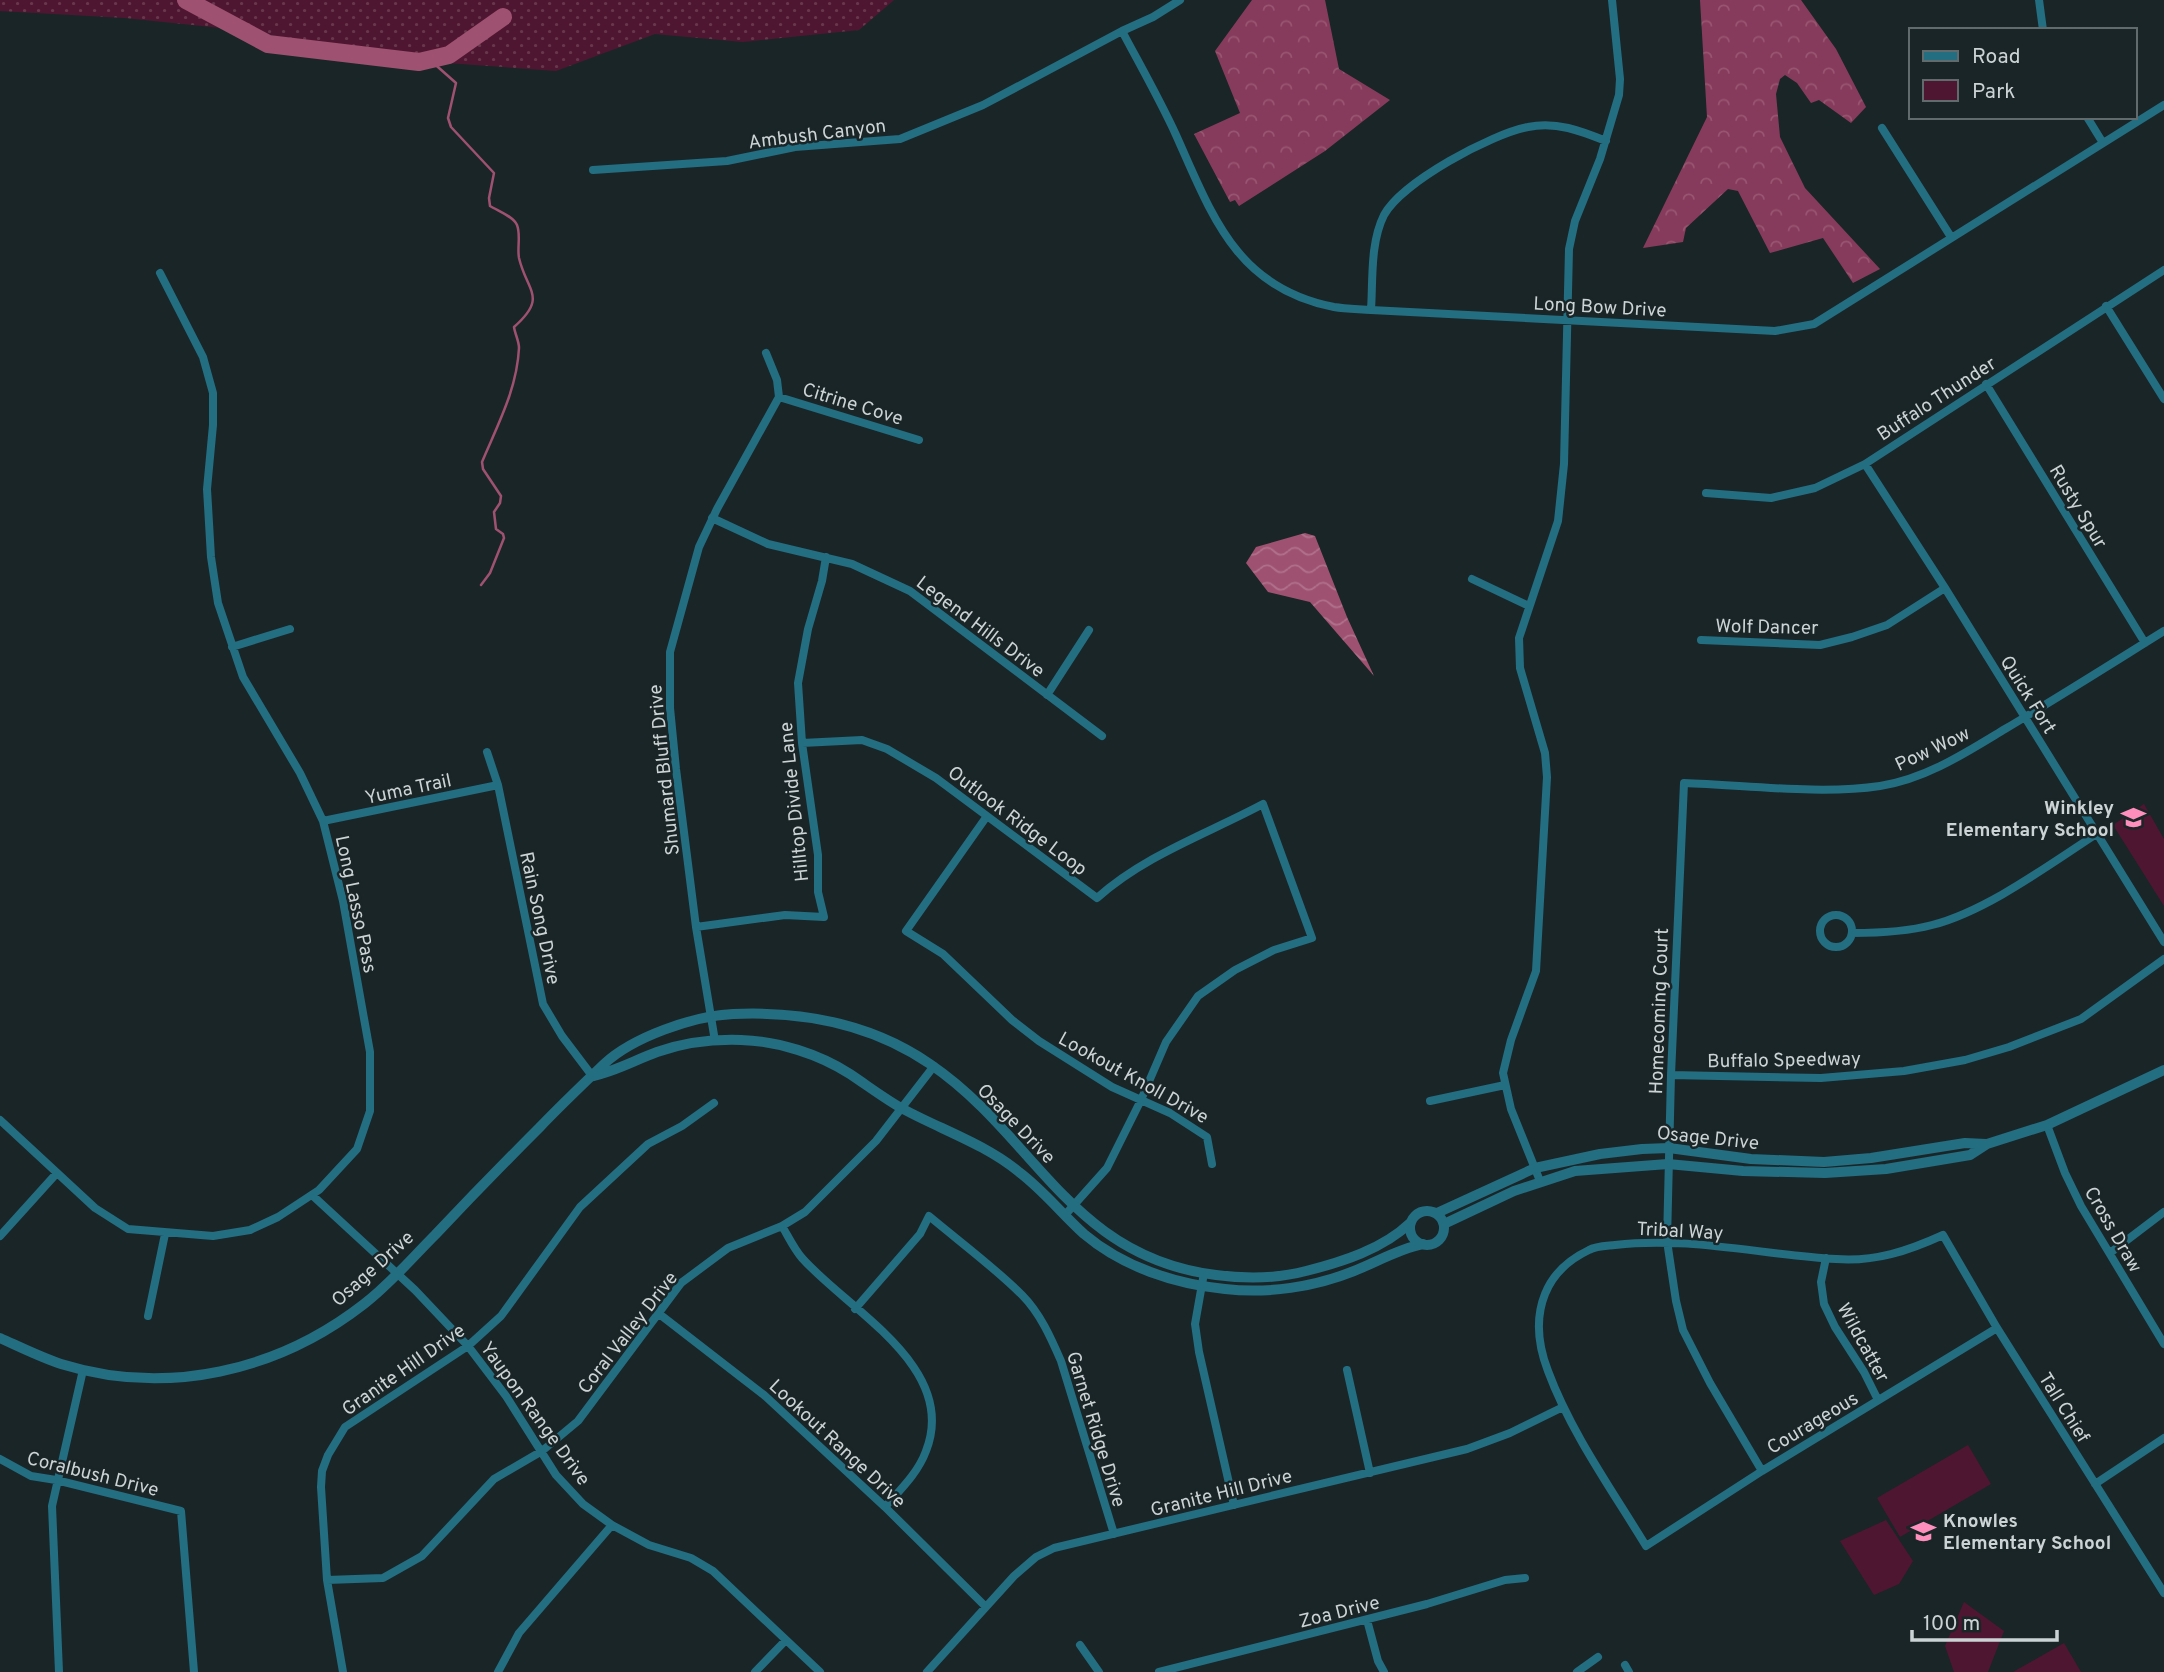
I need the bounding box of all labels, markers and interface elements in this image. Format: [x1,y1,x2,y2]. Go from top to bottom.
legend [1909,28,2136,119]
text: Road [1972,44,2021,71]
text: Park [1972,79,2015,106]
street label: Ambush Canyon [747,115,888,155]
street label: Long Bow Drive [1533,293,1667,323]
street label: Buffalo Thunder [1873,352,2002,447]
street label: Citrine Cove [799,378,906,432]
street label: Rusty Spur [2043,461,2112,554]
street label: Legend Hills Drive [911,571,1049,684]
street label: Wolf Dancer [1715,615,1819,641]
street label: Quick Fort [1994,651,2061,739]
street label: Shumard Bluff Drive [644,683,686,856]
street label: Hilltop Divide Lane [775,721,815,883]
street label: Pow Wow [1892,722,1974,778]
street label: Outlook Ridge Loop [942,761,1091,882]
street label: Yuma Trail [363,769,454,811]
place label: Winkley Elementary School [1946,797,2114,843]
school or university icon: Winkley Elementary School [2120,804,2148,832]
street label: Long Lasso Pass [329,833,381,975]
street label: Rain Song Drive [513,850,565,987]
street label: Homecoming Court [1645,927,1675,1095]
street label: Lookout Knoll Drive [1054,1027,1212,1130]
street label: Buffalo Speedway [1707,1048,1861,1074]
street label: Osage Drive [971,1079,1060,1170]
street label: Osage Drive [1655,1122,1760,1156]
street label: Cross Draw [2078,1183,2146,1277]
street label: Tribal Way [1636,1218,1724,1246]
street label: Osage Drive [327,1226,420,1313]
street label: Coral Valley Drive [573,1267,684,1399]
street label: Wildcatter [1831,1299,1894,1387]
street label: Granite Hill Drive [338,1319,470,1422]
street label: Yaupon Range Drive [474,1337,595,1491]
street label: Garnet Ridge Drive [1060,1349,1130,1510]
street label: Tall Chief [2032,1369,2095,1448]
street label: Lookout Range Drive [763,1375,910,1514]
street label: Courageous [1763,1387,1863,1460]
street label: Coralbush Drive [24,1447,161,1503]
street label: Granite Hill Drive [1148,1465,1295,1523]
place label: Knowles Elementary School [1943,1510,2111,1556]
school or university icon: Knowles Elementary School [1909,1517,1937,1545]
street label: Zoa Drive [1297,1591,1382,1635]
scale bar [1912,1598,2057,1642]
text: 100 m [1923,1611,1980,1638]

